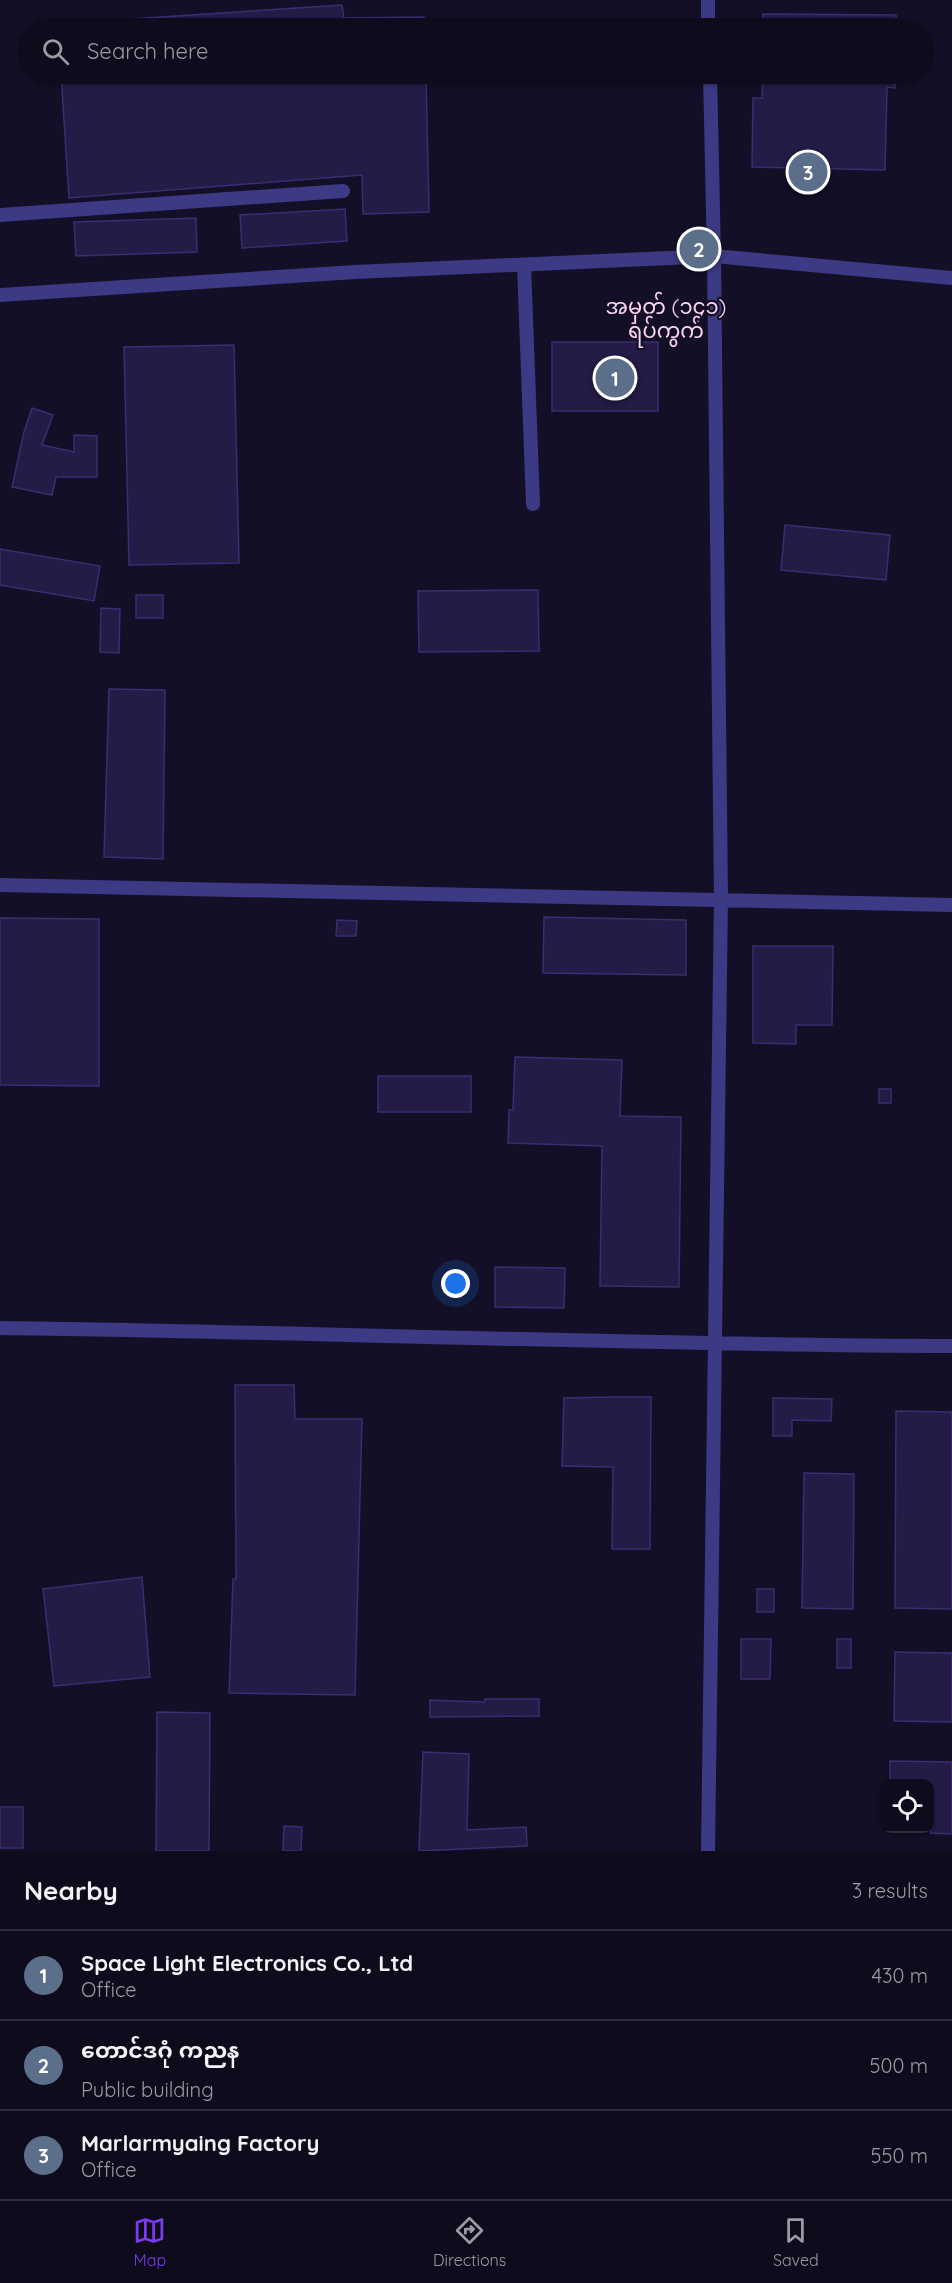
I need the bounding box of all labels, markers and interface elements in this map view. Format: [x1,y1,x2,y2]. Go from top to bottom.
search box [18,18,934,84]
icon: search [39,35,72,68]
text: Search here [87,37,208,65]
pin: 3 [788,150,828,195]
pin: 2 [680,226,718,272]
district label: အမှတ် (၁၄၁) ရပ်ကွက် [606,291,726,348]
pin: 1 [596,356,634,400]
your location [441,1269,470,1298]
map controls [880,1779,934,1833]
button: locate [880,1779,934,1833]
text: Nearby [24,1874,118,1907]
text: 3 results [852,1878,928,1903]
text: Space Light Electronics Co., Ltd [81,1949,413,1977]
text: 1 [40,1963,47,1988]
text: 430 m [871,1963,928,1988]
text: Office [81,1977,137,2002]
text: တောင်ဒဂုံ ကညန [81,2036,239,2064]
text: 2 [38,2053,49,2078]
text: 500 m [870,2053,928,2078]
text: Public building [81,2077,214,2102]
text: Marlarmyaing Factory [81,2129,319,2157]
text: 3 [38,2143,49,2168]
text: 550 m [871,2143,928,2168]
text: Office [81,2157,137,2182]
tab: Map [133,2214,166,2270]
tab: Directions [433,2214,506,2270]
tab: Saved [773,2214,819,2270]

